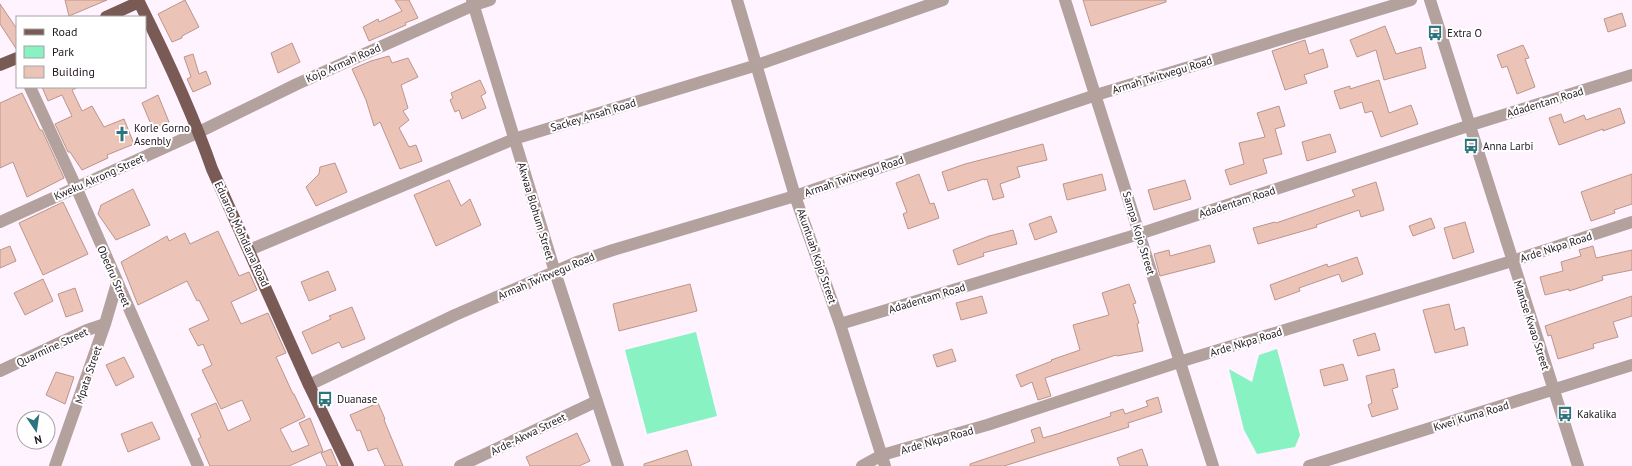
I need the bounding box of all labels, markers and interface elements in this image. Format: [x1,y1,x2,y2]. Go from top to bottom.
legend [16,16,146,88]
text: Road [52,24,77,39]
bus stop icon: Extra O [1426,24,1444,42]
place label: Extra O [1447,26,1482,40]
street label: Kojo Armah Road [303,40,383,86]
text: Park [52,44,74,59]
street label: Armah Twitwegu Road [1110,53,1214,97]
text: Building [52,64,95,79]
street label: Adadentam Road [1505,84,1585,120]
street label: Sackey Ansah Road [548,95,638,135]
place label: Korle Gorno Asenbly [134,121,190,148]
church icon: Korle Gorno Asenbly [113,125,131,143]
bus stop icon: Anna Larbi [1462,137,1480,155]
place label: Anna Larbi [1483,139,1533,153]
street label: Kweku Akrong Street [52,151,147,203]
street label: Armah Twitwegu Road [802,152,906,200]
street label: Akwaa Blohum Street [515,161,558,262]
street label: Eduardo Mohdlana Road [211,179,273,289]
street label: Adadentam Road [1197,183,1277,221]
street label: Sampa Kojo Street [1120,190,1158,277]
street label: Akuntuah Kojo Street [794,207,840,306]
street label: Arde Nkpa Road [1518,229,1594,265]
street label: Obedru Street [94,243,134,309]
street label: Armah Twitwegu Road [495,249,597,303]
street label: Mantse Kwao Street [1511,278,1553,372]
street label: Adadentam Road [887,280,967,316]
street label: Quarmine Street [14,324,90,370]
street label: Arde Nkpa Road [1208,324,1284,360]
street label: Mpata Street [72,344,105,406]
bus stop icon: Duanase [316,390,334,408]
place label: Duanase [337,392,378,406]
street label: Kwei Kuma Road [1431,398,1511,434]
bus stop icon: Kakalika [1556,405,1574,423]
place label: Kakalika [1577,407,1616,421]
north arrow [16,410,56,450]
street label: Arde-Akwa Street [488,410,568,458]
street label: Arde Nkpa Road [899,423,975,457]
text: N [33,432,43,447]

